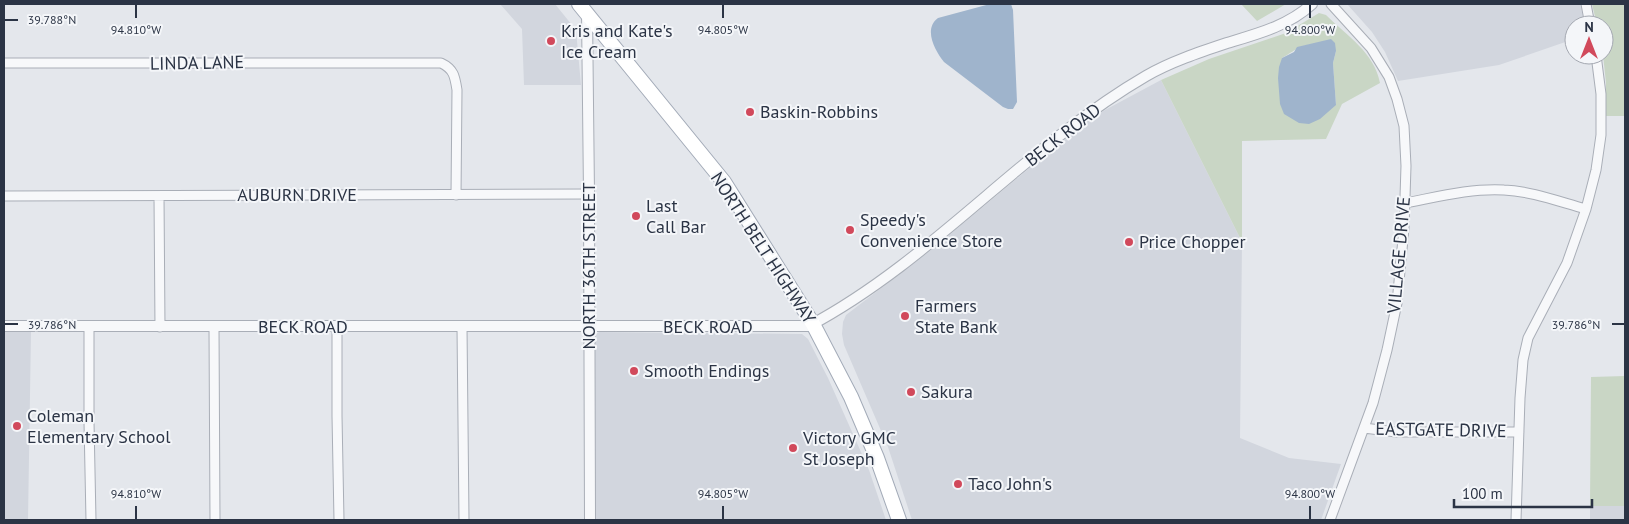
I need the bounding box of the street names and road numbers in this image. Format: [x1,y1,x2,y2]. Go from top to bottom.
street label: LINDA LANE [150,50,244,75]
street label: BECK ROAD [1020,98,1105,171]
street label: NORTH BELT HIGHWAY [706,167,821,328]
street label: AUBURN DRIVE [237,183,357,206]
street label: NORTH 36TH STREET [577,183,600,350]
street label: VILLAGE DRIVE [1382,196,1415,315]
street label: BECK ROAD [258,315,348,338]
street label: BECK ROAD [663,315,753,338]
street label: EASTGATE DRIVE [1375,417,1507,442]

